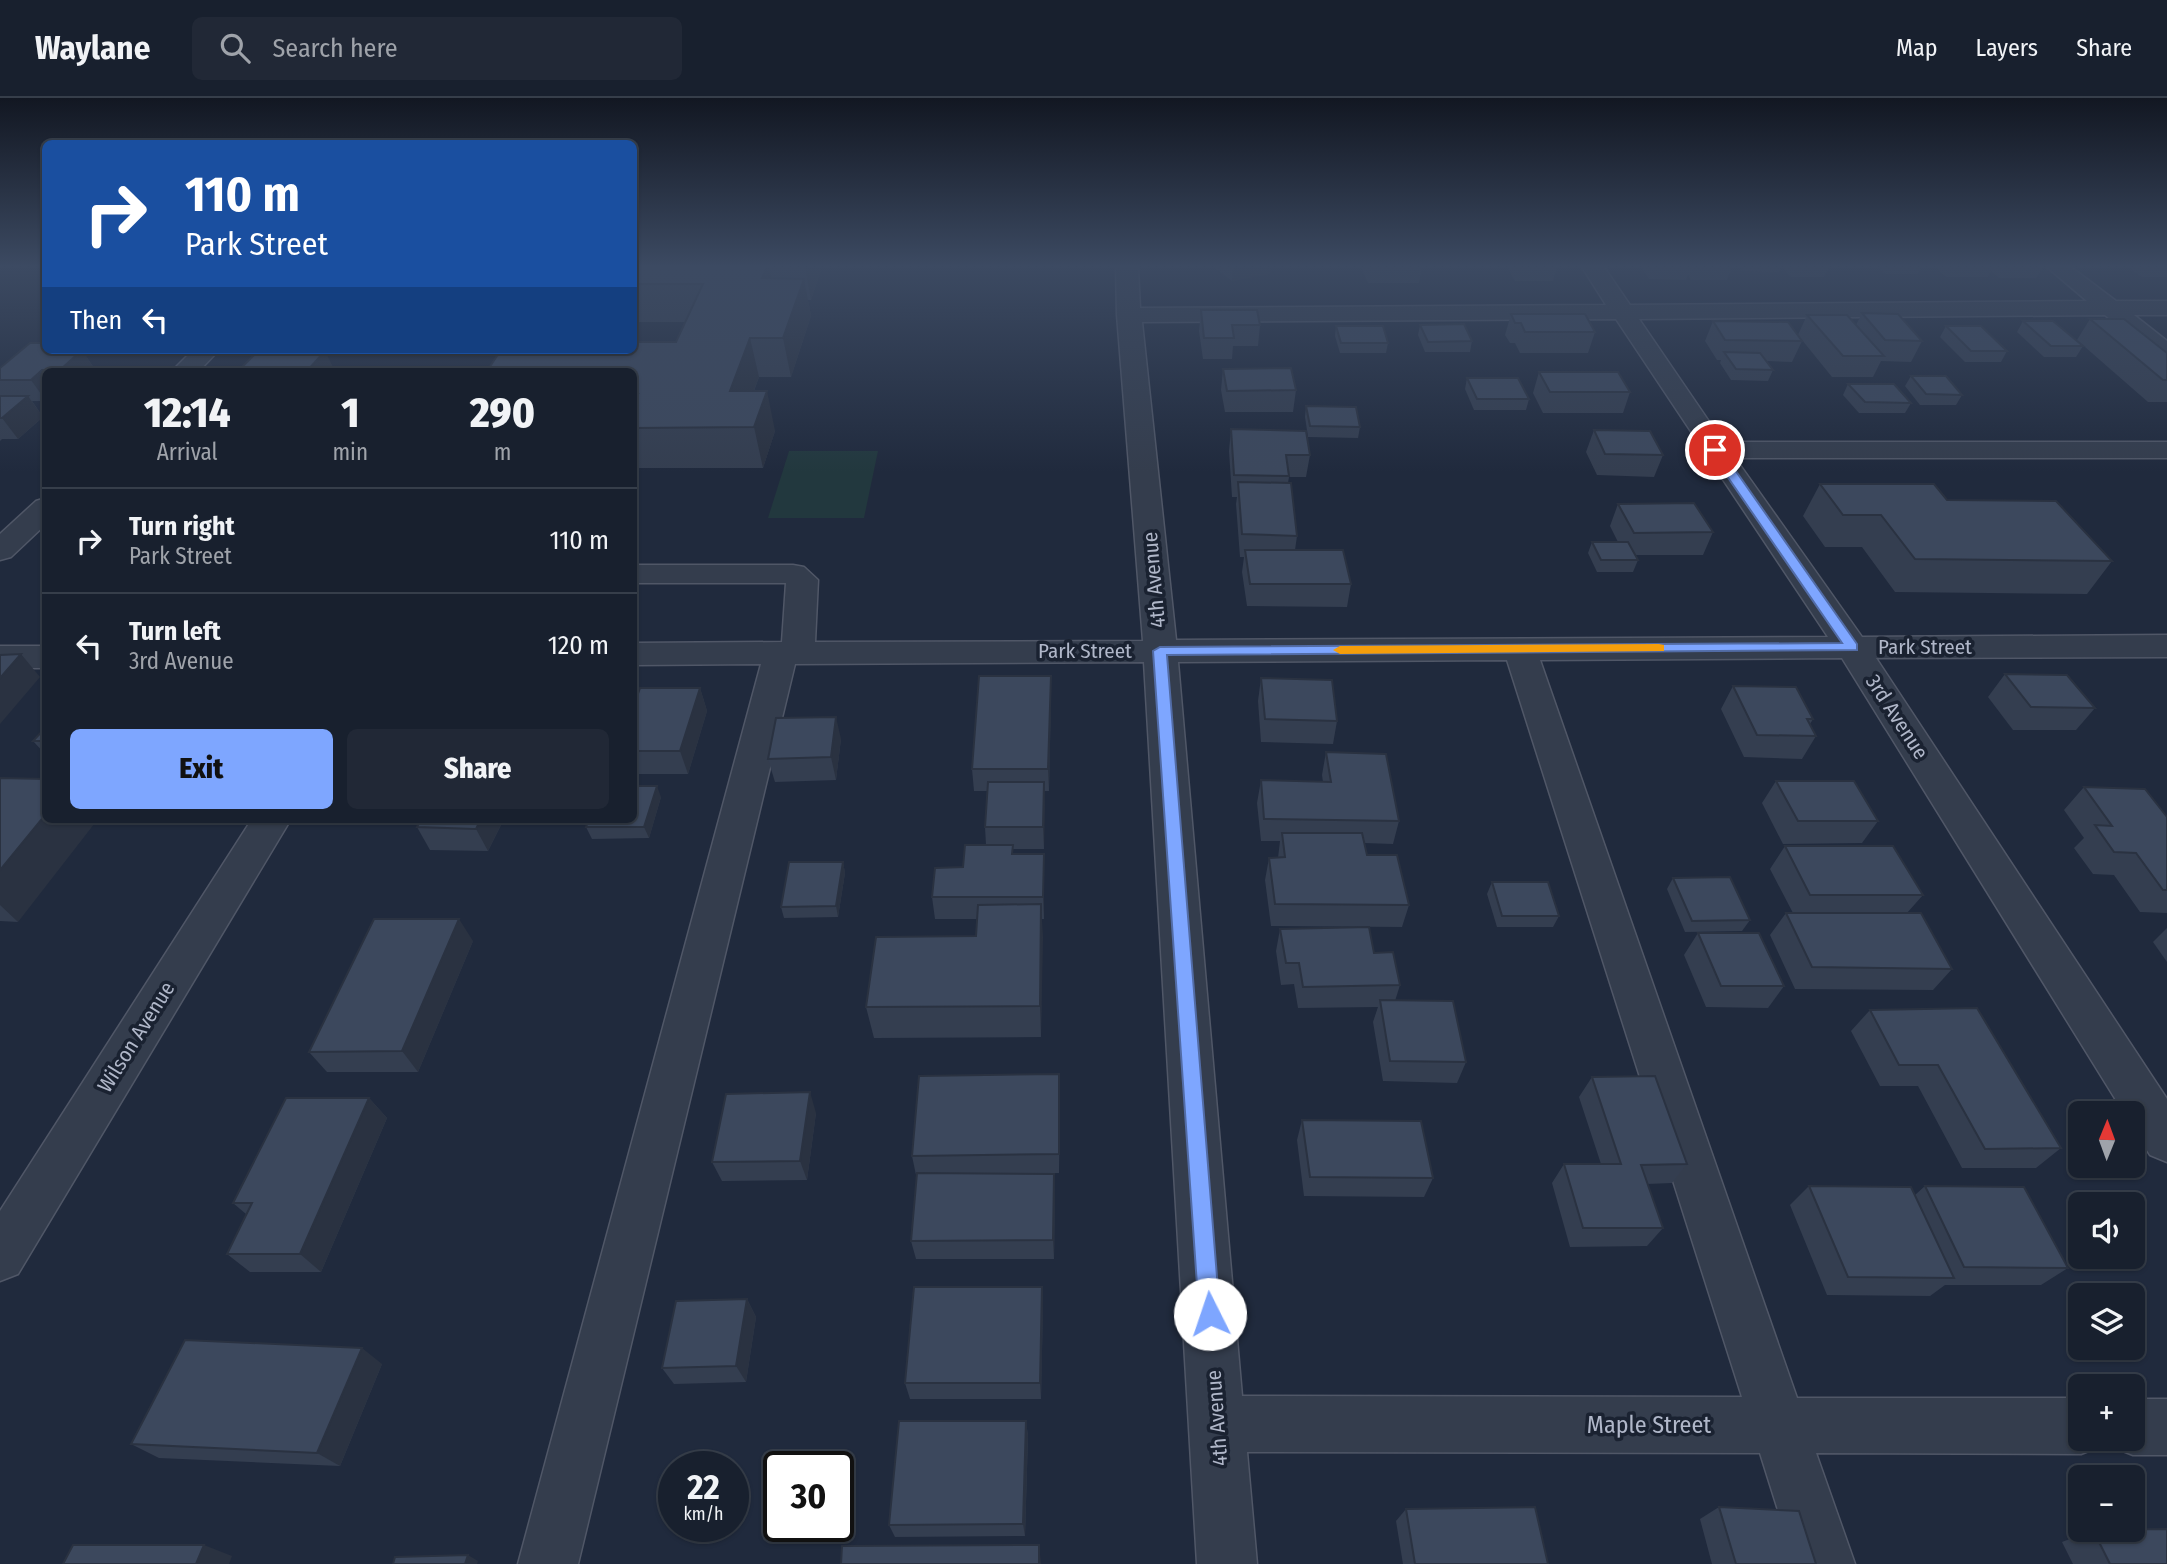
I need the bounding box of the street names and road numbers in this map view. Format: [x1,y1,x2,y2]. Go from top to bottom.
street label: 4th Avenue [1137,531,1171,629]
street label: Park Street [1878,634,1972,660]
street label: Park Street [1038,638,1132,664]
street label: 3rd Avenue [1860,670,1934,764]
street label: Wilson Avenue [92,977,180,1097]
street label: 4th Avenue [1201,1369,1233,1467]
street label: Maple Street [1587,1411,1711,1439]

